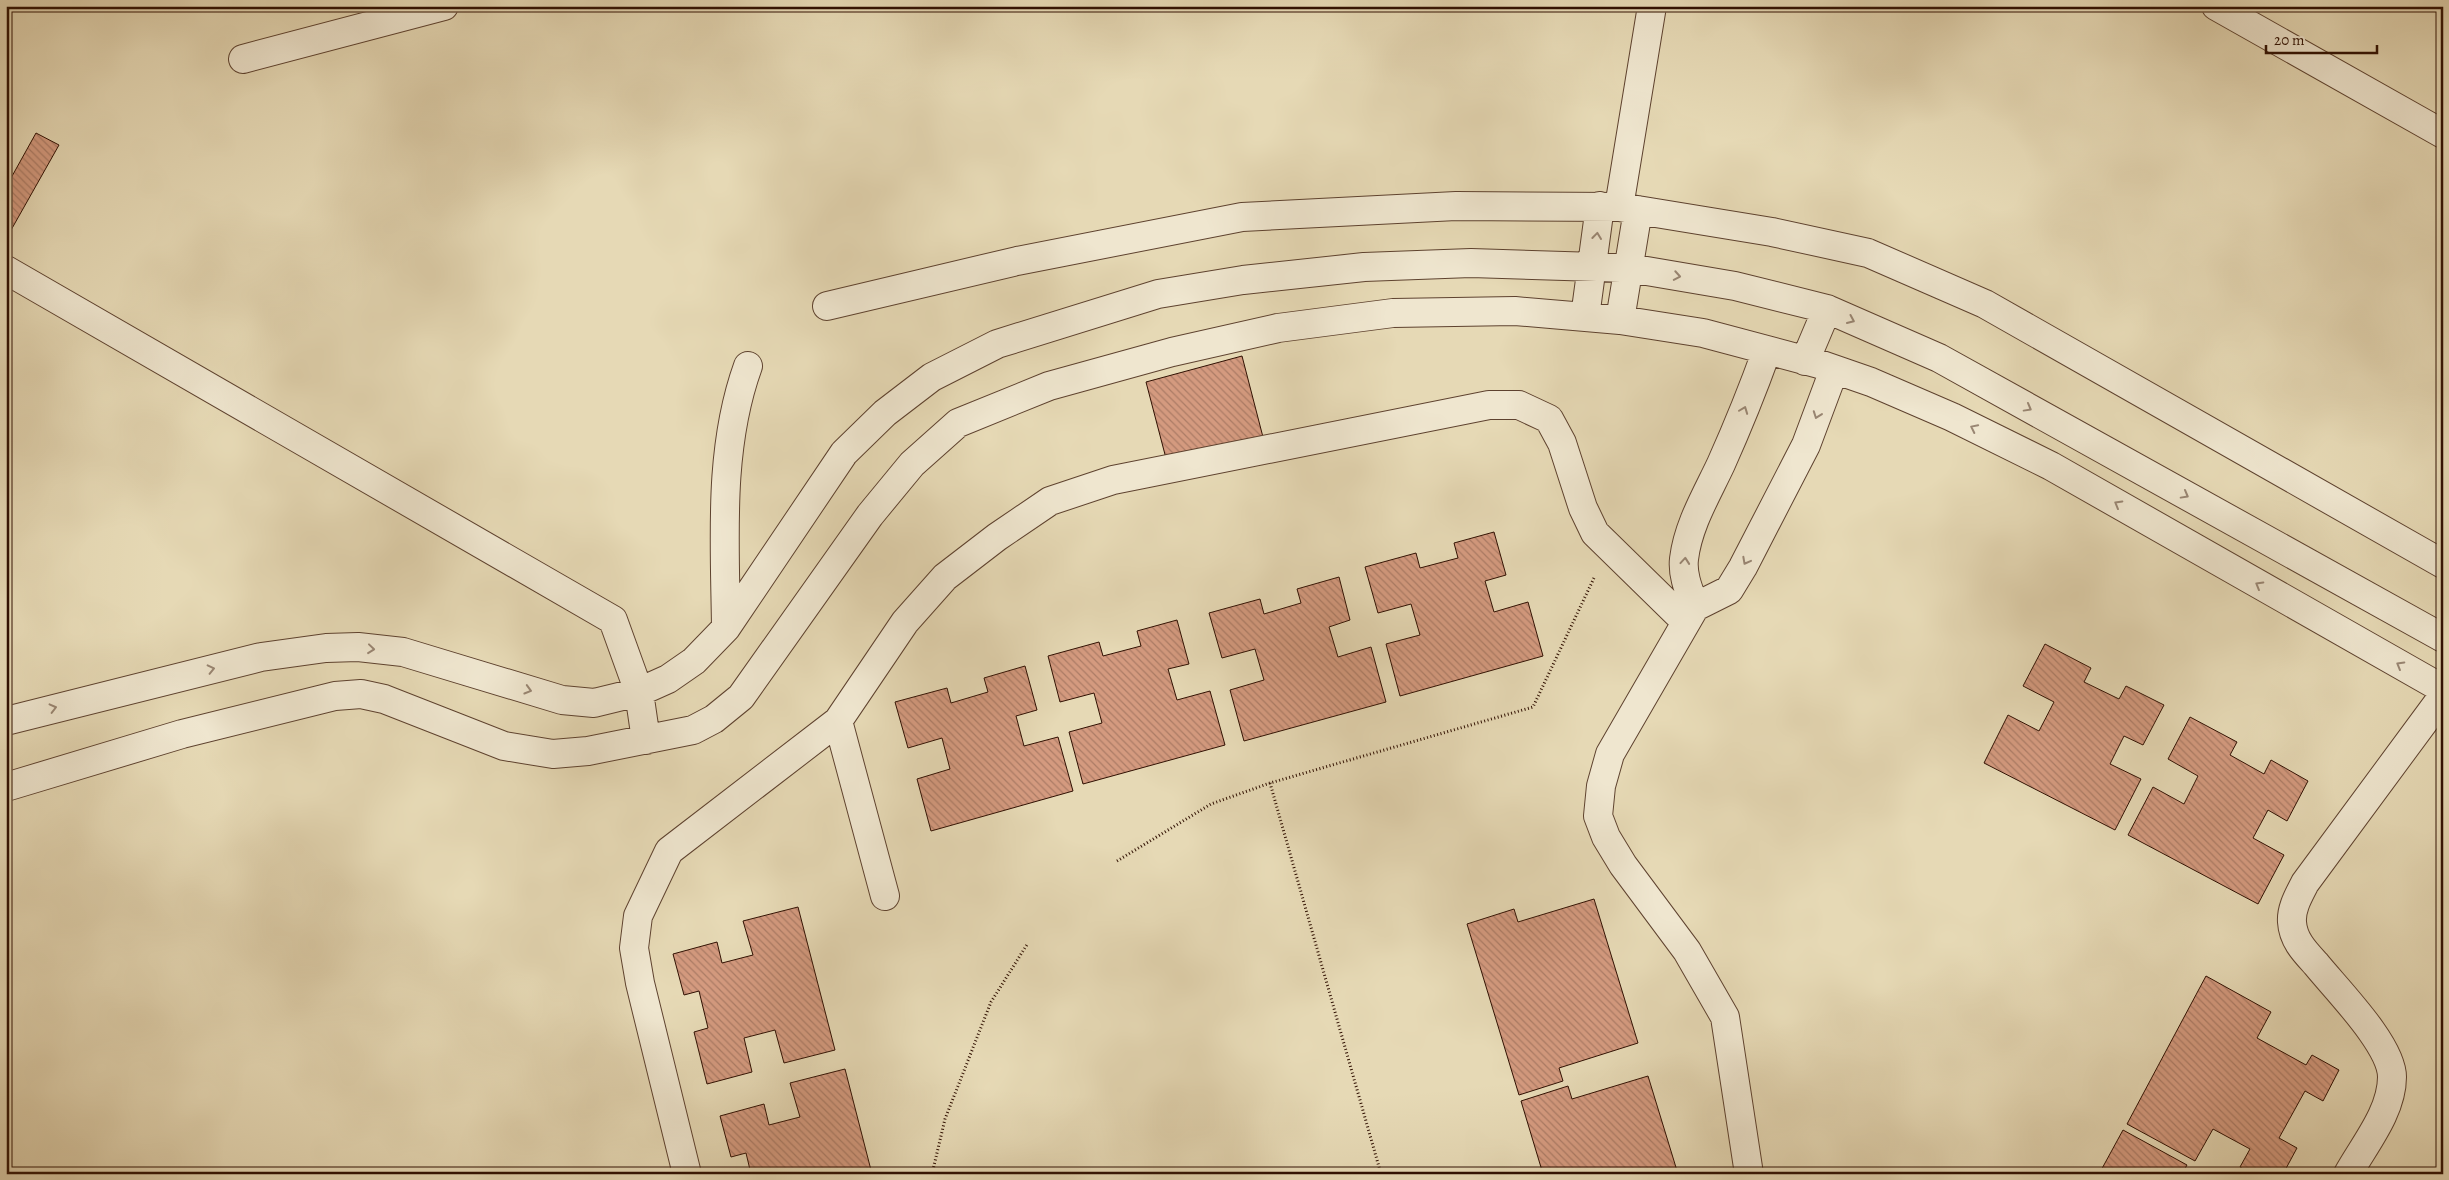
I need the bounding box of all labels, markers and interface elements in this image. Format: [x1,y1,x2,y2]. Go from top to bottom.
scale bar [2266,22,2378,54]
text: 20 m [2274,30,2305,50]
one-way arrow [1591,232,1602,240]
one-way arrow [1673,271,1682,281]
one-way arrow [1846,313,1855,324]
one-way arrow [2023,401,2032,411]
one-way arrow [1738,406,1749,415]
one-way arrow [1813,411,1823,419]
one-way arrow [1970,424,1979,434]
one-way arrow [2180,489,2189,499]
one-way arrow [2114,500,2123,510]
one-way arrow [1679,556,1690,564]
one-way arrow [1742,556,1752,565]
one-way arrow [2256,581,2265,591]
one-way arrow [368,643,376,654]
one-way arrow [2397,661,2406,671]
one-way arrow [207,664,216,675]
one-way arrow [523,685,532,695]
one-way arrow [49,703,58,714]

